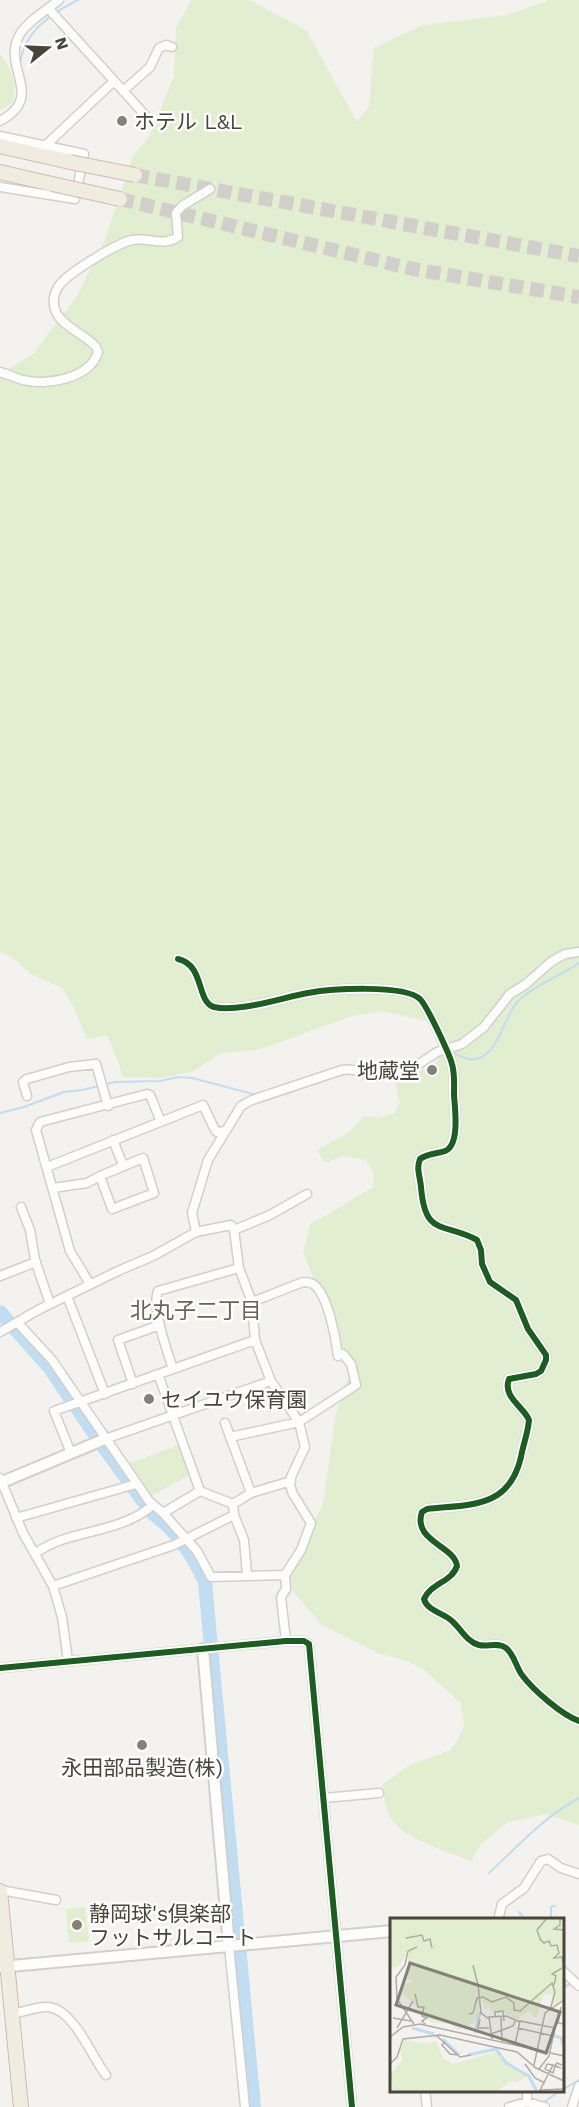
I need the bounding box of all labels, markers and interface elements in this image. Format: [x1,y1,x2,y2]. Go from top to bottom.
north arrow [18,18,78,78]
text: N [51,35,73,52]
place label: ホテル L&L [134,109,242,134]
marker: ホテル L&L [115,114,129,128]
place label: 地蔵堂 [357,1058,420,1083]
marker: 地蔵堂 [425,1063,439,1077]
district label: 北丸子二丁目 [130,1298,262,1323]
place label: セイユウ保育園 [161,1387,308,1412]
marker: セイユウ保育園 [142,1392,156,1406]
marker: 永田部品製造(株) [135,1738,149,1752]
place label: 永田部品製造(株) [61,1755,223,1780]
place label: 静岡球's倶楽部 フットサルコート [89,1901,257,1950]
marker: 静岡球's倶楽部 フットサルコート [70,1918,84,1932]
inset map [390,1918,564,2092]

